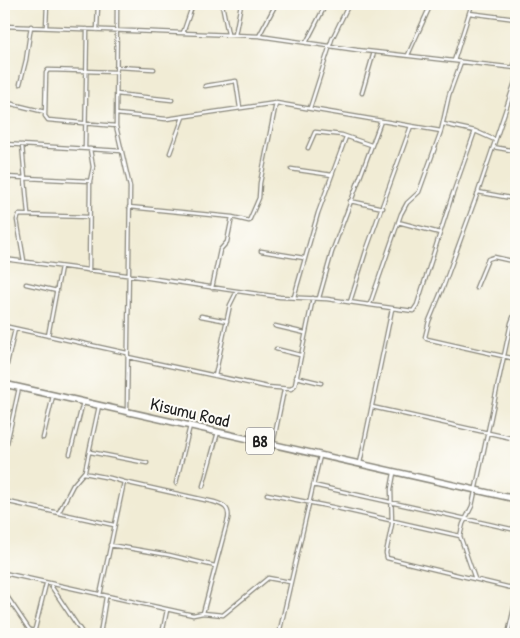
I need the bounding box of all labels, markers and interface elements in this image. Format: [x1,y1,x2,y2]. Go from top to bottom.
street label: Kisumu Road [148,391,232,433]
road number: B8 [246,428,274,454]

